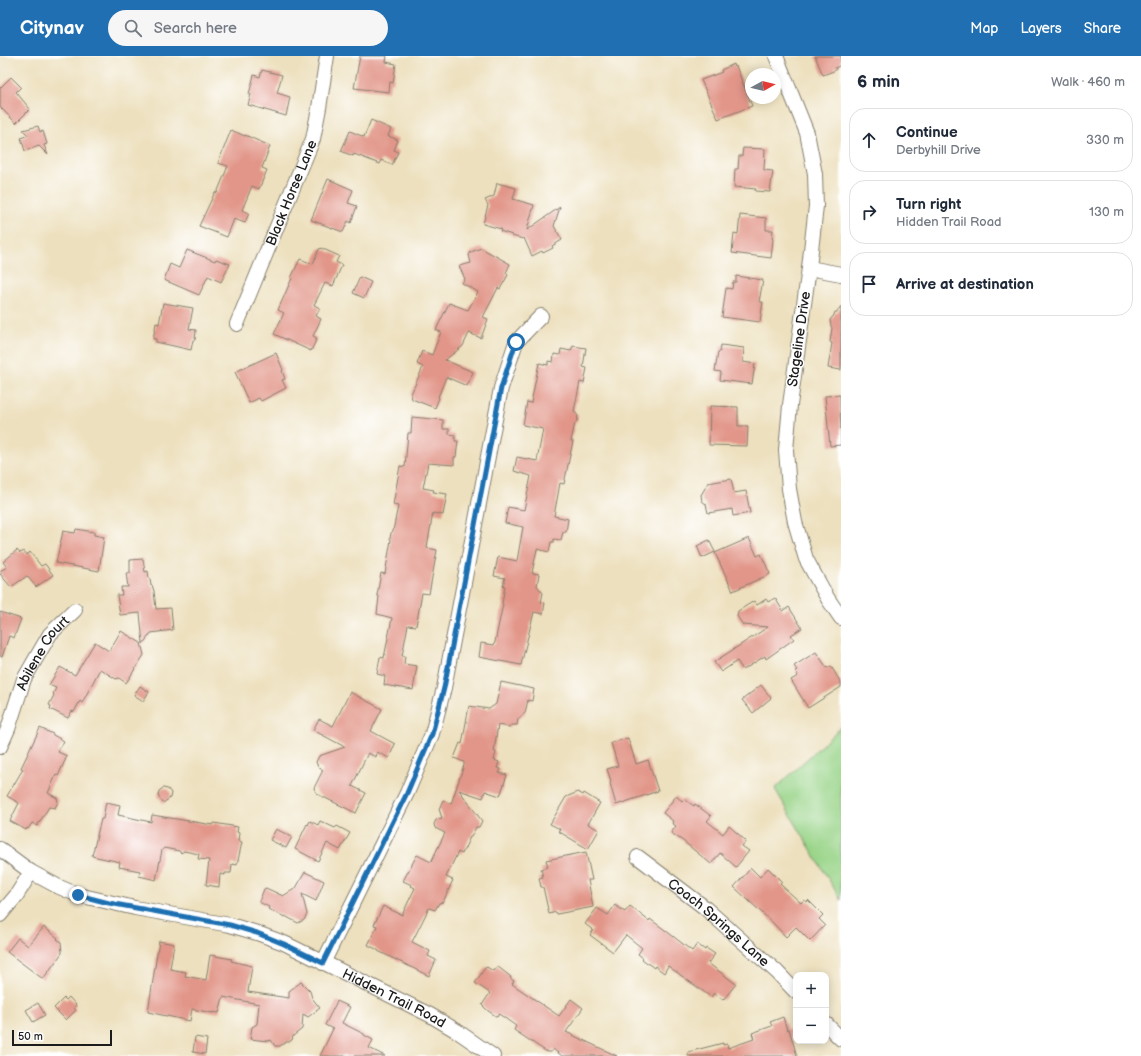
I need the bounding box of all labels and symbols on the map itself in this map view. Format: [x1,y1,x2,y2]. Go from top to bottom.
north arrow [745,68,781,104]
street label: Black Horse Lane [262,137,320,248]
street label: Stageline Drive [784,290,814,388]
route start [507,333,525,351]
street label: Abilene Court [12,612,73,692]
street label: Coach Springs Lane [665,874,773,970]
route end [69,886,87,904]
street label: Hidden Trail Road [340,965,449,1031]
scale bar [12,1028,112,1047]

